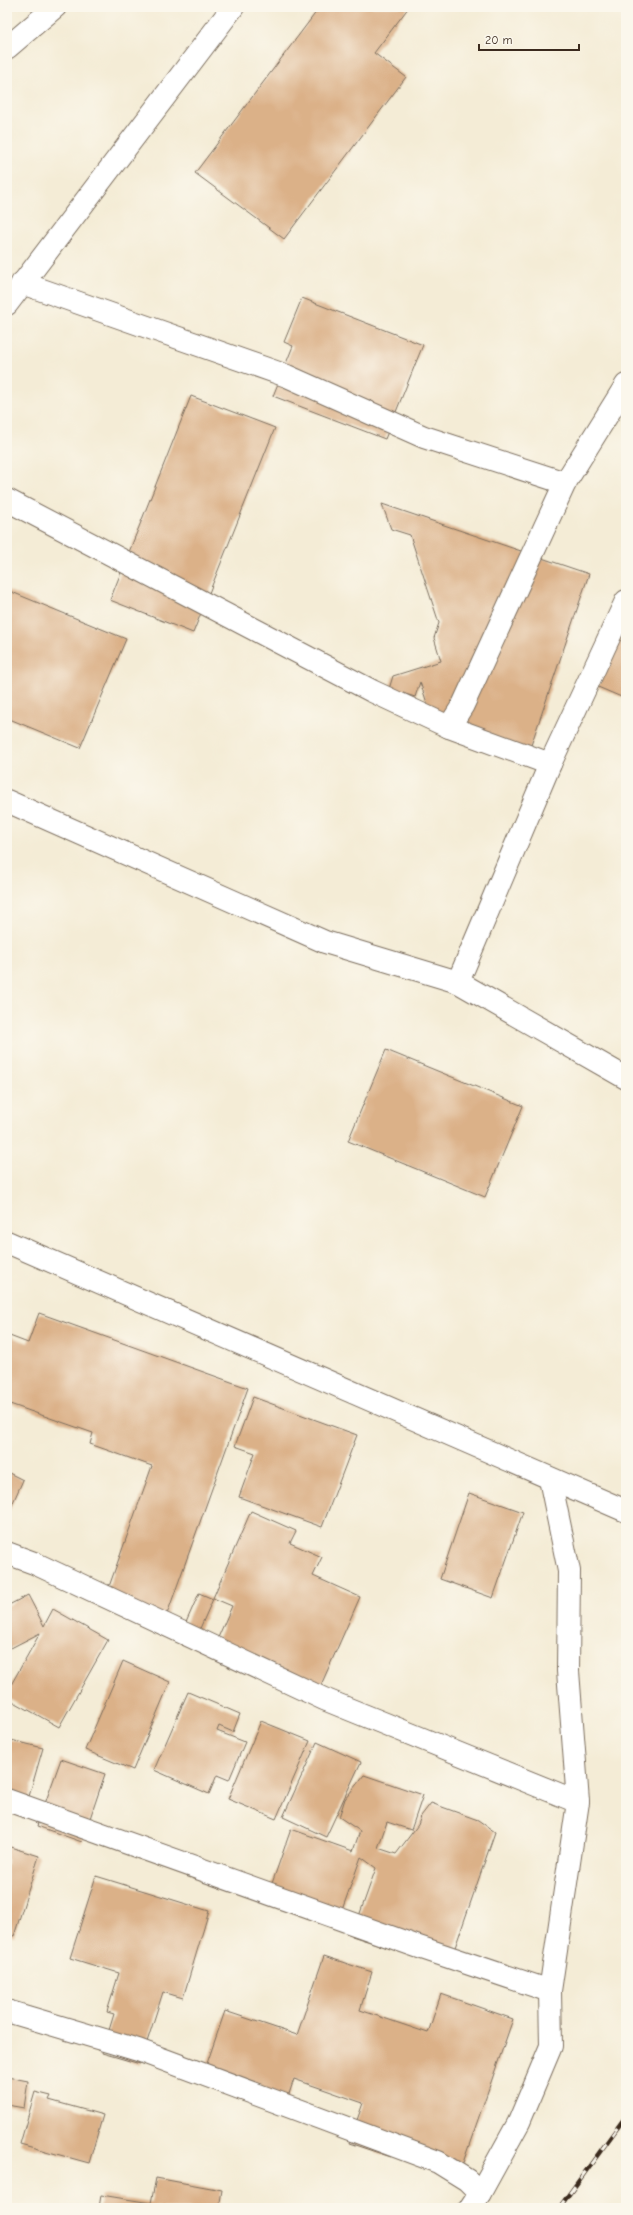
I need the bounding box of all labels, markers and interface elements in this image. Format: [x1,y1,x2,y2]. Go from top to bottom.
scale bar [479,26,579,52]
text: 20 m [485,33,513,47]

